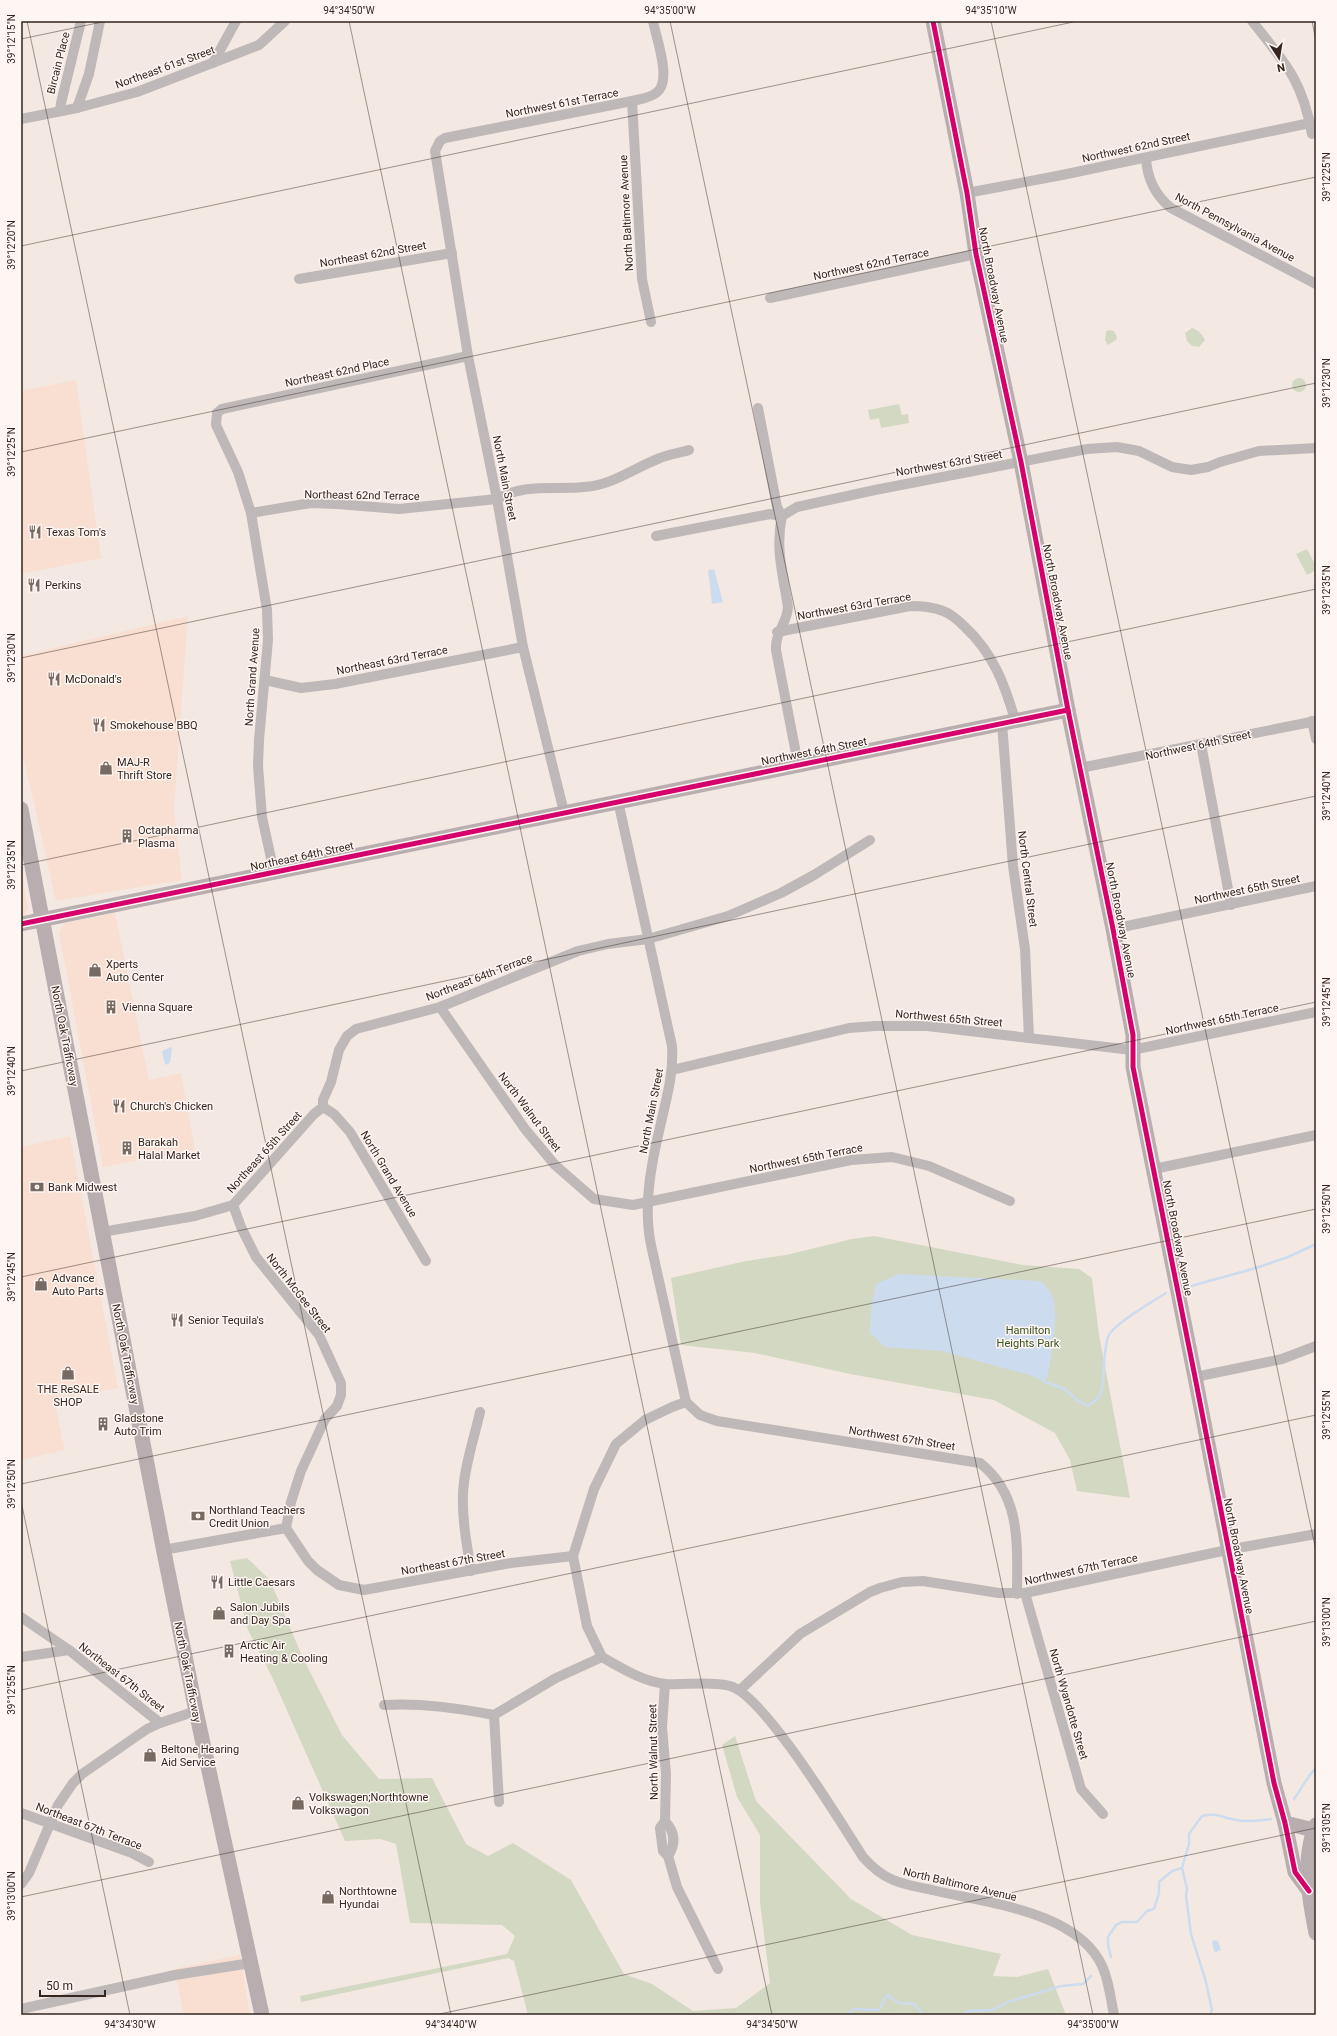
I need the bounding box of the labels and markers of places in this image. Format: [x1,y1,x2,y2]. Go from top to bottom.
restaurant icon: Texas Tom's [27,524,43,540]
place label: Texas Tom's [46,526,106,539]
restaurant icon: Perkins [26,577,42,593]
place label: Perkins [45,579,82,592]
restaurant icon: McDonald's [46,671,62,687]
place label: McDonald's [65,673,122,686]
restaurant icon: Smokehouse BBQ [91,717,107,733]
place label: Smokehouse BBQ [110,719,198,732]
place label: MAJ-R Thrift Store [117,756,172,782]
shop icon: MAJ-R Thrift Store [98,760,114,776]
place label: Octapharma Plasma [138,824,199,850]
building icon: Octapharma Plasma [119,828,135,844]
place label: Xperts Auto Center [106,958,164,984]
shop icon: Xperts Auto Center [87,962,103,978]
building icon: Vienna Square [103,999,119,1015]
place label: Vienna Square [122,1001,193,1014]
restaurant icon: Church's Chicken [111,1098,127,1114]
place label: Church's Chicken [130,1100,213,1113]
place label: Barakah Halal Market [138,1136,201,1162]
building icon: Barakah Halal Market [119,1140,135,1156]
bank icon: Bank Midwest [29,1179,45,1195]
place label: Bank Midwest [48,1181,117,1194]
place label: Advance Auto Parts [52,1272,104,1298]
shop icon: Advance Auto Parts [33,1276,49,1292]
restaurant icon: Senior Tequila's [169,1312,185,1328]
place label: Senior Tequila's [188,1314,264,1327]
shop icon: THE ReSALE SHOP [60,1365,76,1381]
place label: THE ReSALE SHOP [37,1383,99,1409]
place label: Gladstone Auto Trim [114,1412,164,1438]
building icon: Gladstone Auto Trim [95,1416,111,1432]
place label: Northland Teachers Credit Union [209,1504,305,1530]
bank icon: Northland Teachers Credit Union [190,1508,206,1524]
restaurant icon: Little Caesars [209,1574,225,1590]
place label: Little Caesars [228,1576,295,1589]
place label: Salon Jubils and Day Spa [230,1601,291,1627]
shop icon: Salon Jubils and Day Spa [211,1605,227,1621]
place label: Arctic Air Heating & Cooling [240,1639,328,1665]
building icon: Arctic Air Heating & Cooling [221,1643,237,1659]
place label: Beltone Hearing Aid Service [161,1743,239,1769]
shop icon: Beltone Hearing Aid Service [142,1747,158,1763]
place label: Volkswagen;Northtowne Volkswagon [309,1791,428,1817]
shop icon: Volkswagen;Northtowne Volkswagon [290,1795,306,1811]
place label: Northtowne Hyundai [339,1885,397,1911]
shop icon: Northtowne Hyundai [320,1889,336,1905]

